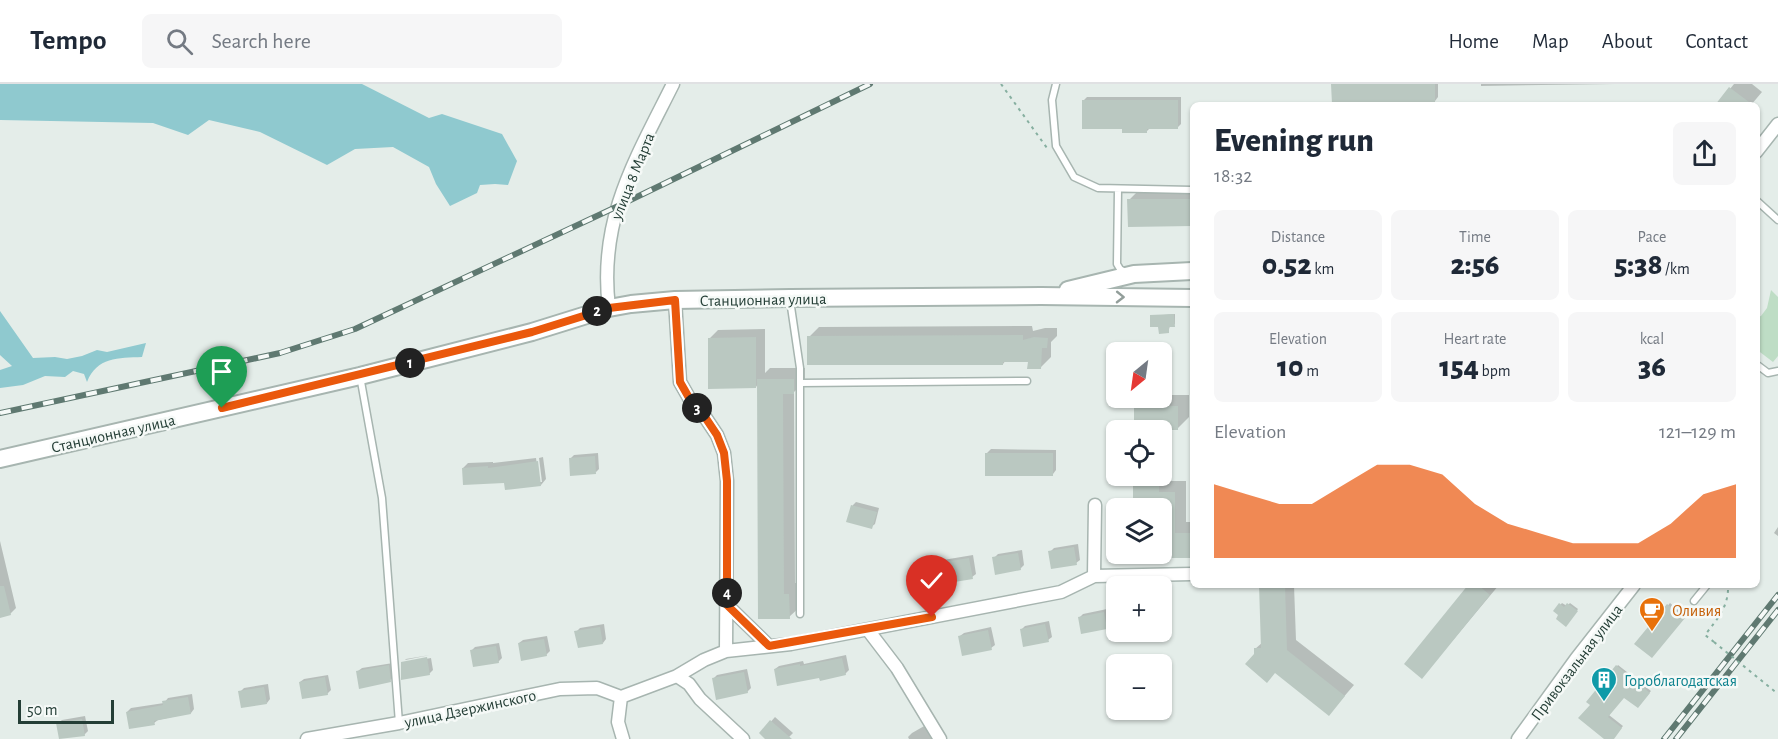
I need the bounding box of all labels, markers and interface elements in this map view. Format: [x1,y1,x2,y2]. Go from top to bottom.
search box [142,14,562,68]
icon: search [163,25,196,58]
text: Tempo [30,27,106,55]
text: Search here [211,30,311,52]
text: Home [1448,31,1499,52]
text: Map [1532,31,1569,52]
text: About [1602,31,1652,52]
text: Contact [1685,31,1748,52]
button: share [1673,122,1736,185]
text: Evening run [1214,125,1374,158]
street label: улица 8 Марта [608,131,659,223]
text: 18:32 [1214,166,1252,186]
text: Distance [1271,229,1325,245]
text: Time [1459,229,1491,245]
text: Pace [1638,229,1666,245]
text: 0.52 [1262,250,1312,280]
text: 2:56 [1450,250,1500,280]
text: 5:38 [1614,250,1662,280]
text: km [1312,261,1334,277]
text: /km [1662,261,1690,277]
street label: Станционная улица [699,291,827,310]
one-way arrow [1116,291,1125,303]
pin: 2 [582,296,612,326]
text: 2 [593,303,601,319]
text: Elevation [1269,331,1327,347]
text: Heart rate [1444,331,1506,347]
text: kcal [1640,331,1664,347]
north arrow [1106,342,1172,408]
map controls [1106,342,1172,720]
pin [196,346,247,408]
pin: 1 [395,348,425,378]
text: 10 [1277,352,1304,382]
text: 154 [1439,352,1479,382]
text: 36 [1638,352,1666,382]
icon: arrive [205,355,238,388]
text: 1 [407,355,413,371]
text: m [1304,363,1319,379]
text: bpm [1479,363,1511,379]
pin: 3 [682,393,712,423]
text: 3 [694,400,700,416]
street label: Станционная улица [50,412,177,457]
button: locate [1106,420,1172,486]
text: Elevation [1214,422,1286,442]
text: 121–129 m [1659,422,1736,442]
button: layers [1106,498,1172,564]
pin [906,555,957,617]
icon: check [915,564,948,597]
button: + [1106,576,1172,642]
pin: 4 [712,578,742,608]
text: 4 [723,585,731,601]
cafe icon: Оливия [1637,595,1667,633]
street label: Привокзальная улица [1528,602,1626,724]
place label: Оливия [1672,603,1721,619]
button: − [1106,654,1172,720]
building icon: Гороблагодатская [1589,665,1619,703]
place label: Гороблагодатская [1624,673,1737,689]
street label: улица Дзержинского [402,687,538,732]
scale bar [18,697,114,724]
text: 50 m [27,702,58,718]

